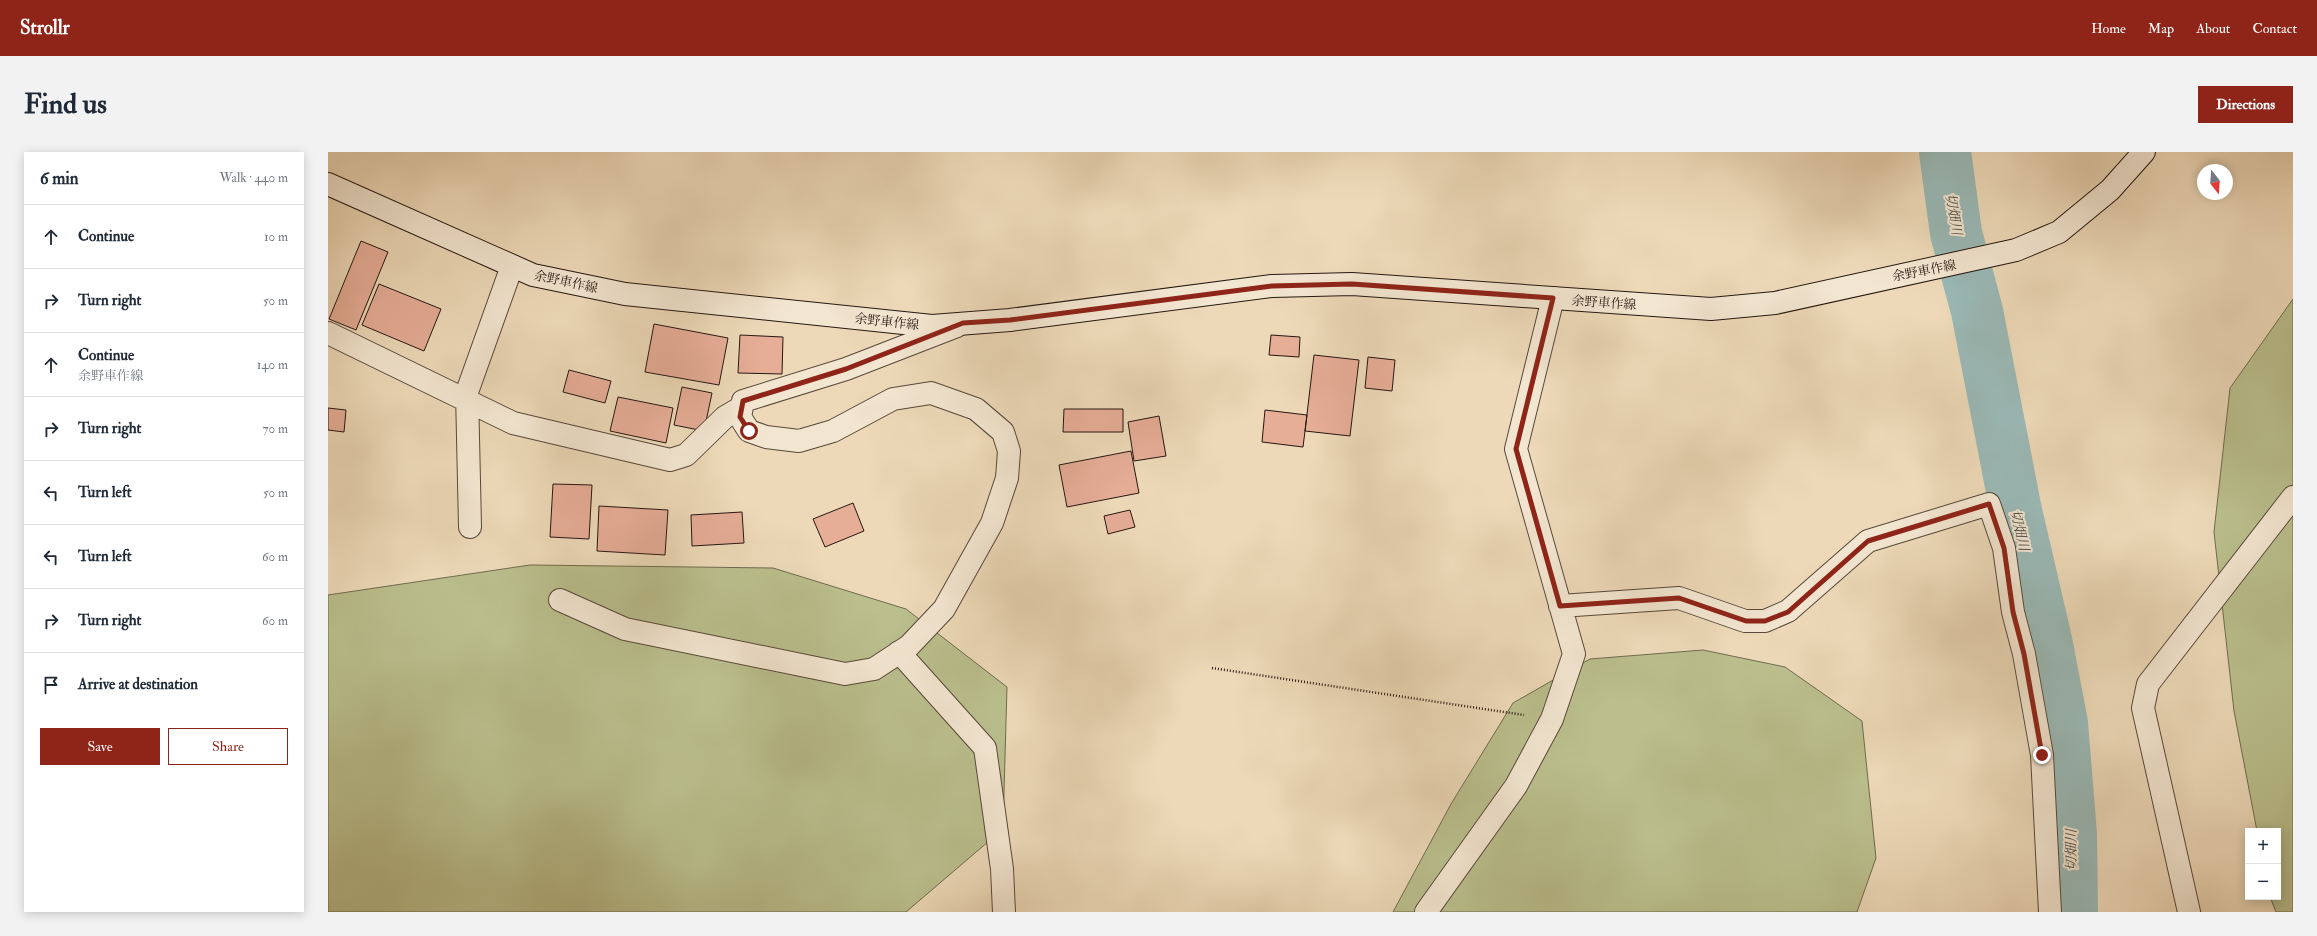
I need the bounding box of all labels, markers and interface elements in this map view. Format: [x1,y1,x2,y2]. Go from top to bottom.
text: Strollr [20,16,70,40]
text: Home [2091,20,2126,37]
text: Map [2148,20,2174,37]
text: About [2196,20,2230,37]
text: Contact [2252,20,2297,37]
button: Directions [2198,86,2293,123]
text: Find us [24,87,107,122]
north arrow [2197,164,2233,200]
text: 6 min [40,168,79,189]
text: Walk · 440 m [219,170,288,186]
water label: 切畑川 [1942,192,1965,238]
icon: ahead [40,226,62,248]
text: Continue [78,227,134,246]
text: 10 m [264,229,288,245]
street label: 余野車作線 [1891,257,1958,285]
street label: 余野車作線 [532,267,599,297]
icon: right [40,290,62,312]
text: Turn right [78,291,141,310]
text: 50 m [263,293,288,309]
street label: 余野車作線 [1571,293,1637,313]
street label: 余野車作線 [854,311,920,333]
text: Continue [78,346,134,365]
icon: ahead [40,354,62,376]
text: 140 m [257,357,288,373]
text: 余野車作線 [78,368,143,384]
icon: right [40,418,62,440]
text: Turn right [78,419,141,438]
text: 70 m [263,421,288,437]
route start [740,422,758,440]
icon: left [40,482,62,504]
text: Turn left [78,483,132,502]
text: 50 m [263,485,288,501]
water label: 切畑川 [2007,508,2033,554]
icon: left [40,546,62,568]
text: Turn left [78,547,132,566]
text: 60 m [262,549,288,565]
icon: right [40,610,62,632]
text: Turn right [78,611,141,630]
text: 60 m [262,613,288,629]
icon: arrive [40,674,62,696]
text: Arrive at destination [78,675,198,694]
button: Save [40,728,160,765]
button: Share [168,728,288,765]
route end [2033,746,2051,764]
water label: 切畑川 [2063,827,2080,871]
map controls [2245,828,2281,900]
button: + [2245,828,2281,864]
button: − [2245,864,2281,900]

